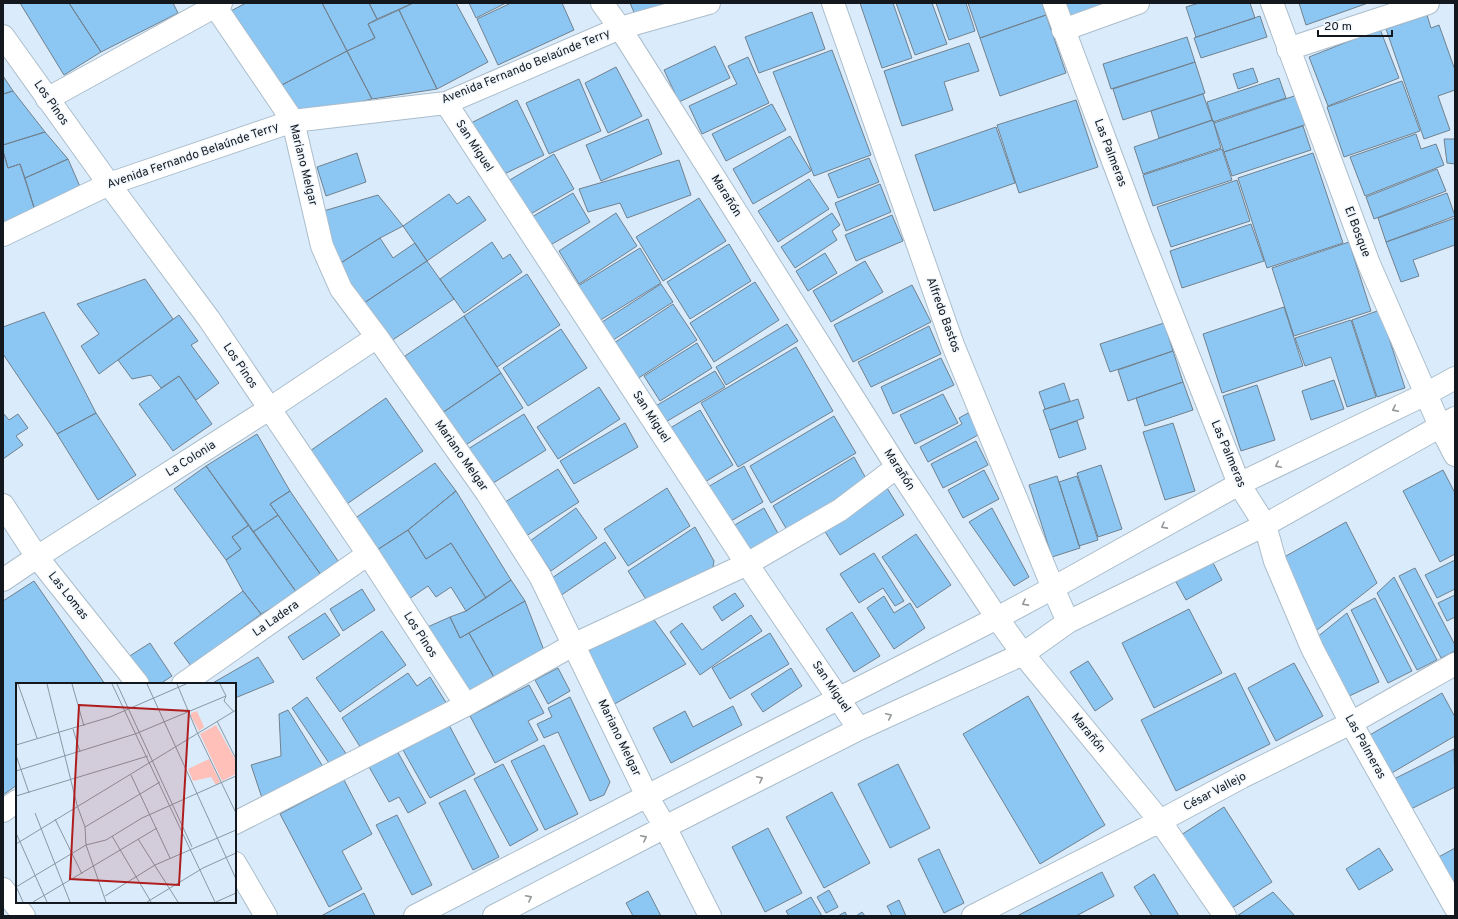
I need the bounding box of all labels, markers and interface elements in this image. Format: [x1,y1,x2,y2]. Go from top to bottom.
scale bar [1318,12,1392,38]
text: 20 m [1324,19,1352,35]
street label: Avenida Fernando Belaúnde Terry [439,26,613,108]
street label: Los Pinos [30,77,72,129]
street label: San Miguel [451,117,497,175]
street label: Las Palmeras [1090,117,1130,189]
street label: Avenida Fernando Belaúnde Terry [105,119,281,193]
street label: Mariano Melgar [285,123,321,208]
street label: Marañón [707,172,745,220]
street label: El Bosque [1340,204,1374,260]
street label: Alfredo Bastos [922,275,964,355]
street label: Los Pinos [219,340,261,392]
street label: San Miguel [628,388,674,446]
one-way arrow [1392,404,1400,412]
street label: Mariano Melgar [430,417,492,495]
street label: Las Palmeras [1207,418,1249,490]
street label: La Colonia [163,437,219,481]
street label: Marañón [880,446,918,494]
one-way arrow [1275,460,1283,468]
one-way arrow [1160,522,1168,529]
street label: Las Lomas [44,569,92,623]
street label: La Ladera [250,597,302,641]
one-way arrow [1022,598,1030,606]
street label: Los Pinos [399,609,441,661]
street label: San Miguel [808,658,854,716]
inset map [16,683,236,903]
street label: Mariano Melgar [593,697,645,779]
street label: Marañón [1067,710,1109,756]
street label: Las Palmeras [1341,712,1389,782]
one-way arrow [885,713,892,721]
street label: César Vallejo [1181,769,1250,815]
one-way arrow [756,777,763,784]
one-way arrow [640,835,647,843]
one-way arrow [524,895,532,903]

